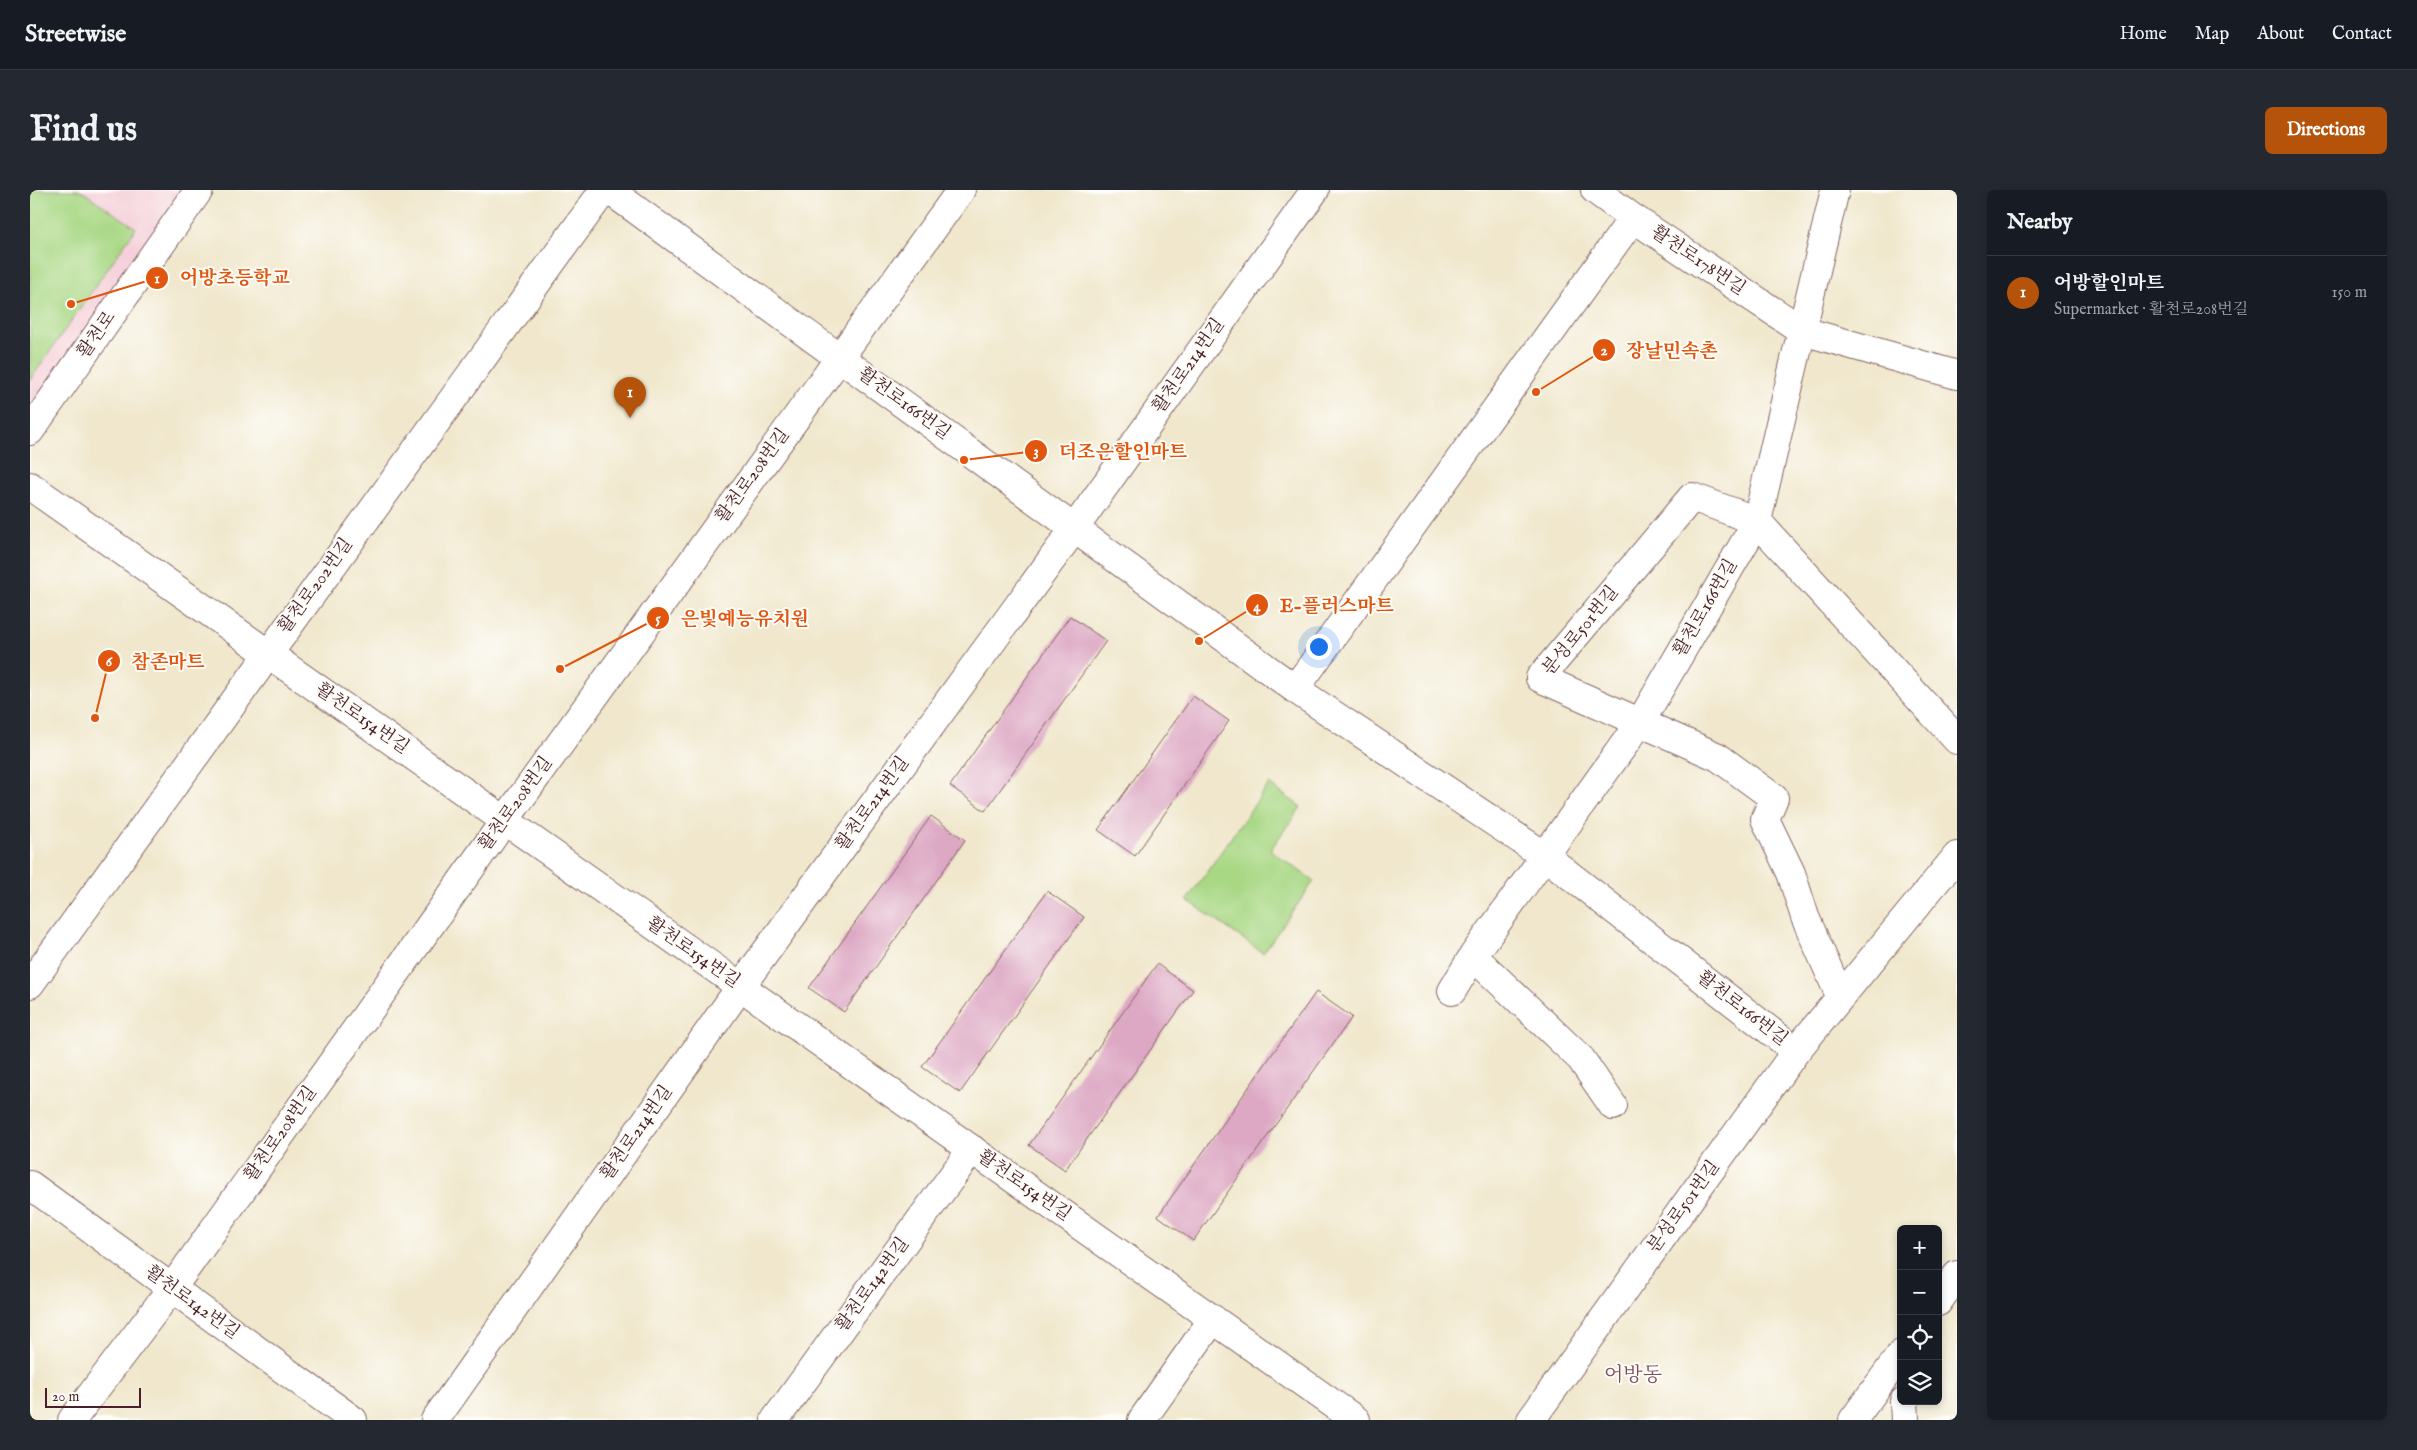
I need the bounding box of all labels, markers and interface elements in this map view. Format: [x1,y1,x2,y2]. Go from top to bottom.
text: Streetwise [25,19,126,50]
text: Home [2120,23,2167,46]
text: Map [2195,23,2229,46]
text: About [2257,23,2304,46]
text: Contact [2332,23,2392,46]
button: Directions [2265,107,2387,154]
text: Find us [30,108,137,153]
text: Nearby [2007,209,2072,236]
street label: 활천로178번길 [1646,221,1750,301]
callout: 어방초등학교 [145,261,300,295]
text: 어방초등학교 [180,267,290,291]
text: 1 [154,269,160,288]
text: 어방할인마트 [2054,272,2164,296]
text: 1 [2020,283,2026,303]
text: 150 m [2332,283,2367,303]
text: Supermarket · 활천로208번길 [2054,300,2248,320]
street label: 활천로 [73,307,121,363]
street label: 활천로214번길 [1148,314,1230,418]
callout: 장날민속촌 [1591,333,1728,367]
text: 장날민속촌 [1626,340,1718,364]
text: 2 [1600,341,1608,360]
street label: 활천로166번길 [853,363,955,445]
pin: 1 [614,377,646,418]
street label: 활천로208번길 [711,424,795,528]
callout: 더조은할인마트 [1023,434,1197,468]
text: 더조은할인마트 [1059,441,1188,465]
text: 3 [1033,442,1039,461]
street label: 활천로202번길 [274,534,358,638]
street label: 활천로166번길 [1669,555,1743,661]
street label: 분성로501번길 [1538,581,1624,681]
callout: E-플러스마트 [1245,588,1403,622]
text: E-플러스마트 [1280,595,1395,619]
text: 4 [1253,597,1261,616]
callout: 은빛예능유치원 [645,601,819,635]
text: 은빛예능유치원 [681,608,809,632]
text: 5 [655,609,661,628]
your location [1306,634,1332,660]
callout: 참존마트 [96,644,215,678]
text: 참존마트 [131,651,205,675]
text: 6 [106,652,113,671]
street label: 활천로154번길 [311,678,413,760]
street label: 활천로208번길 [474,752,558,856]
street label: 활천로214번길 [831,752,915,856]
street label: 활천로154번길 [642,912,744,994]
street label: 활천로166번길 [1692,966,1792,1052]
street label: 활천로214번길 [596,1081,678,1185]
street label: 활천로208번길 [240,1082,322,1186]
street label: 활천로154번길 [973,1145,1075,1227]
street label: 분성로501번길 [1643,1156,1725,1258]
map controls [1897,1225,1942,1405]
button: + [1897,1225,1942,1270]
street label: 활천로142번길 [831,1233,915,1337]
street label: 활천로142번길 [140,1261,244,1345]
button: − [1897,1270,1942,1315]
button: locate [1897,1315,1942,1360]
button: layers [1897,1360,1942,1405]
district label: 어방동 [1604,1363,1662,1388]
scale bar [45,1385,141,1408]
text: 20 m [52,1388,79,1406]

